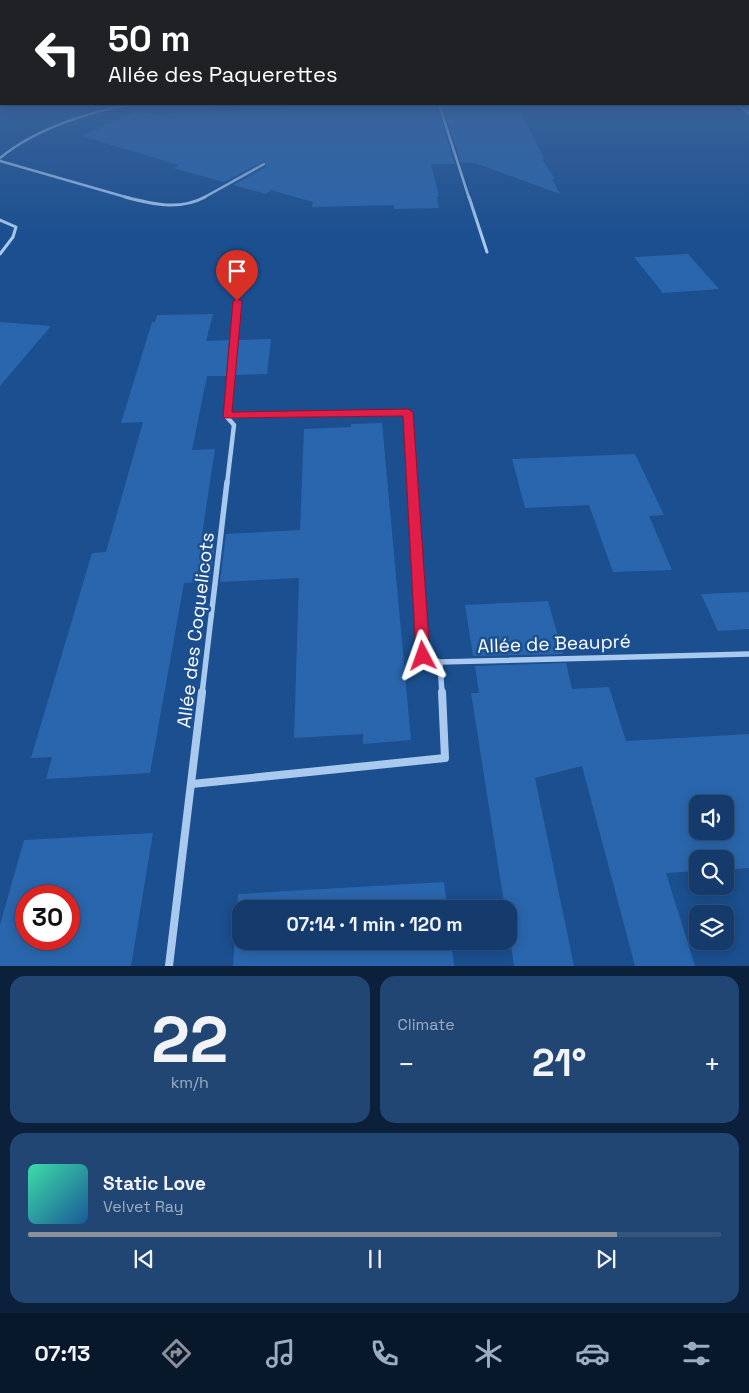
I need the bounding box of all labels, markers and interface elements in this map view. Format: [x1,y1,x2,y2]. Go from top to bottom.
text: 50 m [108,17,190,61]
icon: left [25,20,90,85]
text: Allée des Paquerettes [108,60,338,88]
pin [216,250,258,301]
icon: arrive [223,257,251,285]
street label: Allée des Coquelicots [171,531,220,729]
street label: Allée de Beaupré [477,628,631,659]
position arrow [396,629,448,681]
map controls [689,795,734,950]
button: sound [689,795,734,840]
button: search [689,850,734,895]
speed limit sign: 30 [15,885,80,950]
button: layers [689,905,734,950]
text: 07:14 · 1 min · 120 m [286,912,463,937]
text: 22 [151,998,228,1081]
text: Climate [398,1014,455,1035]
text: 21° [532,1039,587,1087]
text: − [398,1046,415,1082]
text: + [704,1046,721,1082]
text: km/h [171,1072,209,1093]
text: Static Love [103,1171,206,1196]
text: Velvet Ray [103,1196,184,1217]
icon: previous [130,1245,158,1273]
icon: pause [361,1245,389,1273]
icon: next [592,1245,620,1273]
icon: directions [159,1336,194,1371]
icon: music [263,1336,298,1371]
icon: phone [367,1336,402,1371]
icon: climate [471,1336,506,1371]
icon: car [575,1336,610,1371]
icon: filters [679,1336,714,1371]
text: 07:13 [35,1339,90,1367]

